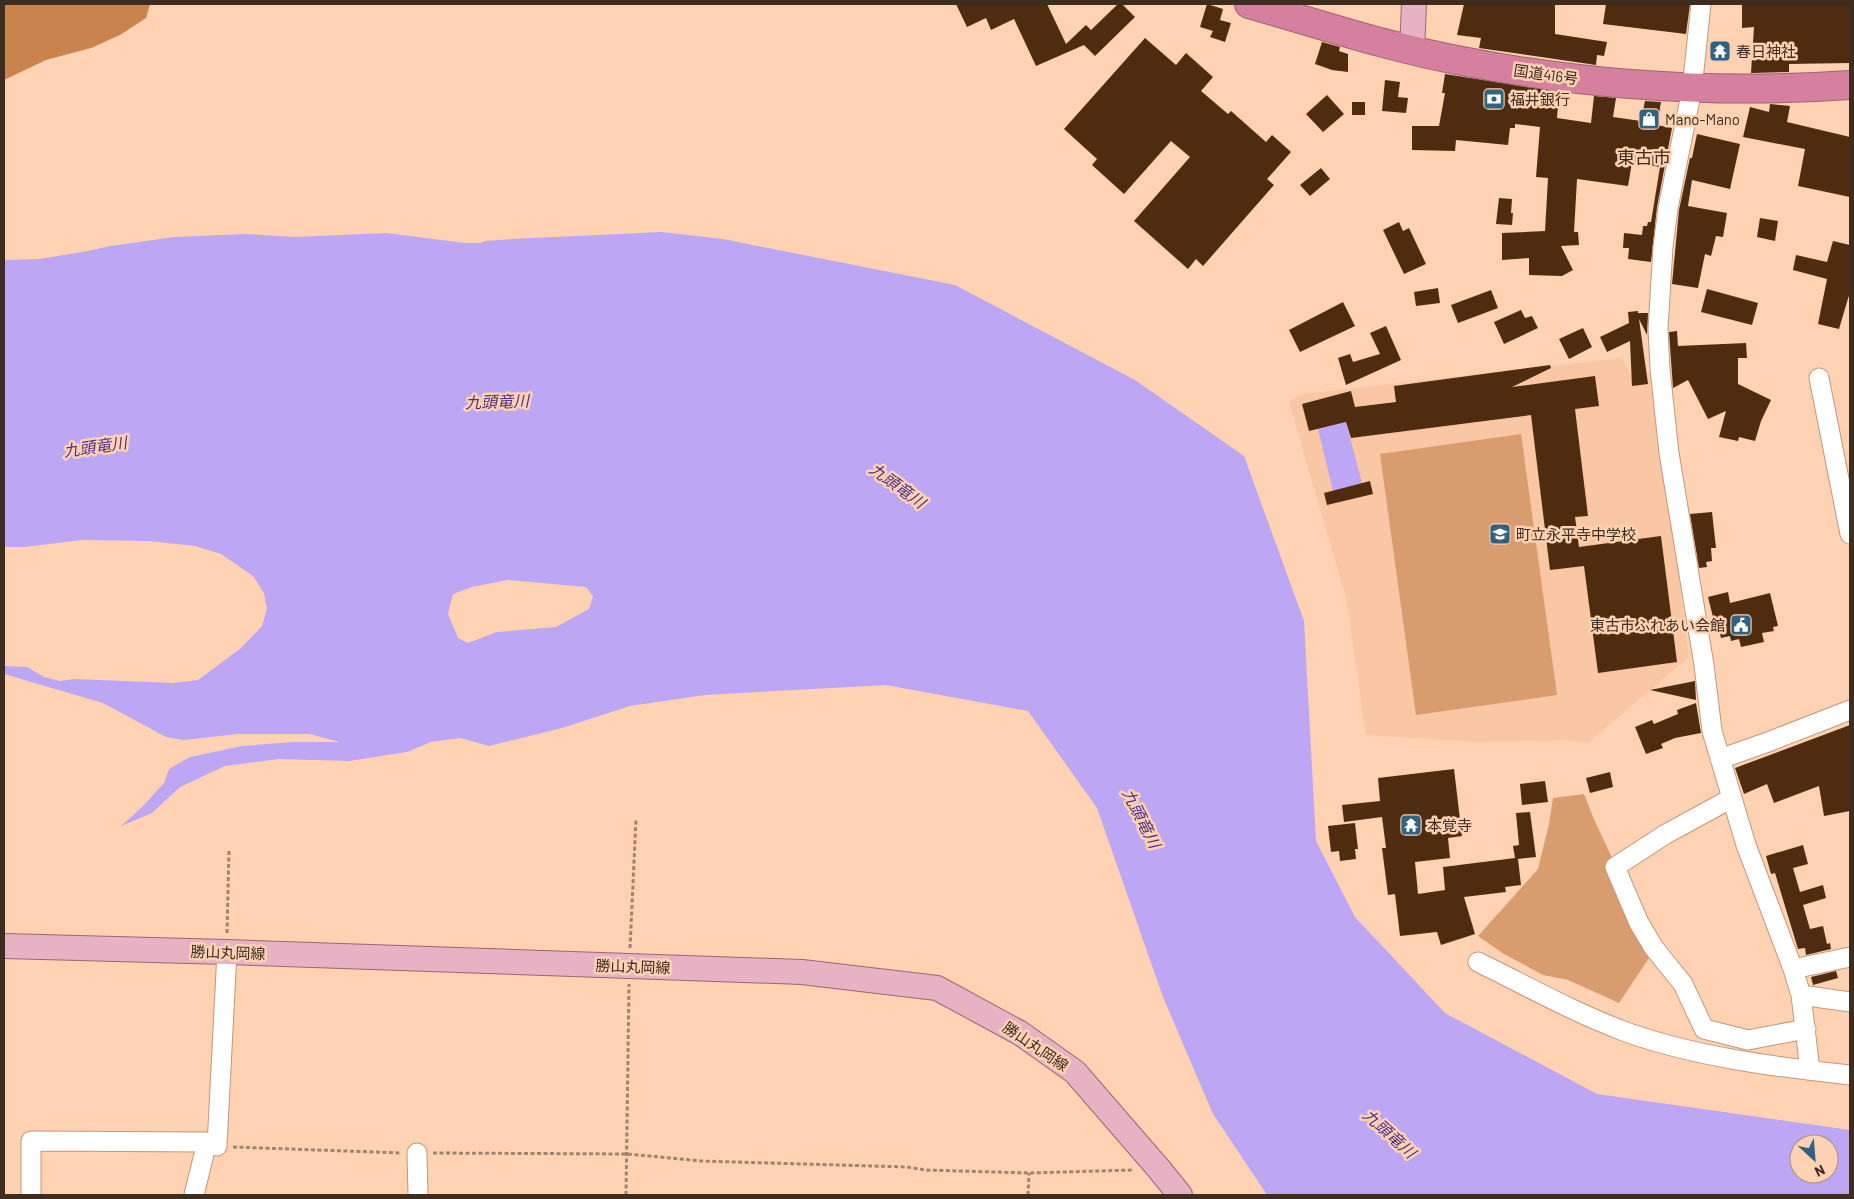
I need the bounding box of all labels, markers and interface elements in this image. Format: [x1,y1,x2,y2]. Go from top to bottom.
temple icon: 春日神社 [1708,39,1732,63]
place label: 春日神社 [1736,42,1796,60]
street label: 国道416号 [1513,61,1579,87]
bank icon: 福井銀行 [1482,87,1506,111]
place label: 福井銀行 [1510,90,1570,108]
shop icon: Mano-Mano [1637,107,1661,131]
place label: Mano-Mano [1665,110,1740,128]
district label: 東古市 [1617,146,1671,168]
water label: 九頭竜川 [465,390,531,412]
water label: 九頭竜川 [62,432,130,460]
water label: 九頭竜川 [867,459,931,513]
school or university icon: 町立永平寺中学校 [1488,522,1512,546]
place label: 町立永平寺中学校 [1516,525,1636,543]
public building icon: 東古市ふれあい会館 [1729,613,1753,637]
place label: 東古市ふれあい会館 [1590,616,1725,634]
water label: 九頭竜川 [1119,785,1166,853]
temple icon: 本覚寺 [1399,813,1423,837]
place label: 本覚寺 [1427,816,1472,834]
street label: 勝山丸岡線 [190,942,266,962]
street label: 勝山丸岡線 [595,956,671,976]
street label: 勝山丸岡線 [1000,1018,1072,1074]
water label: 九頭竜川 [1360,1105,1422,1163]
north arrow [1789,1134,1839,1184]
text: N [1812,1161,1828,1181]

